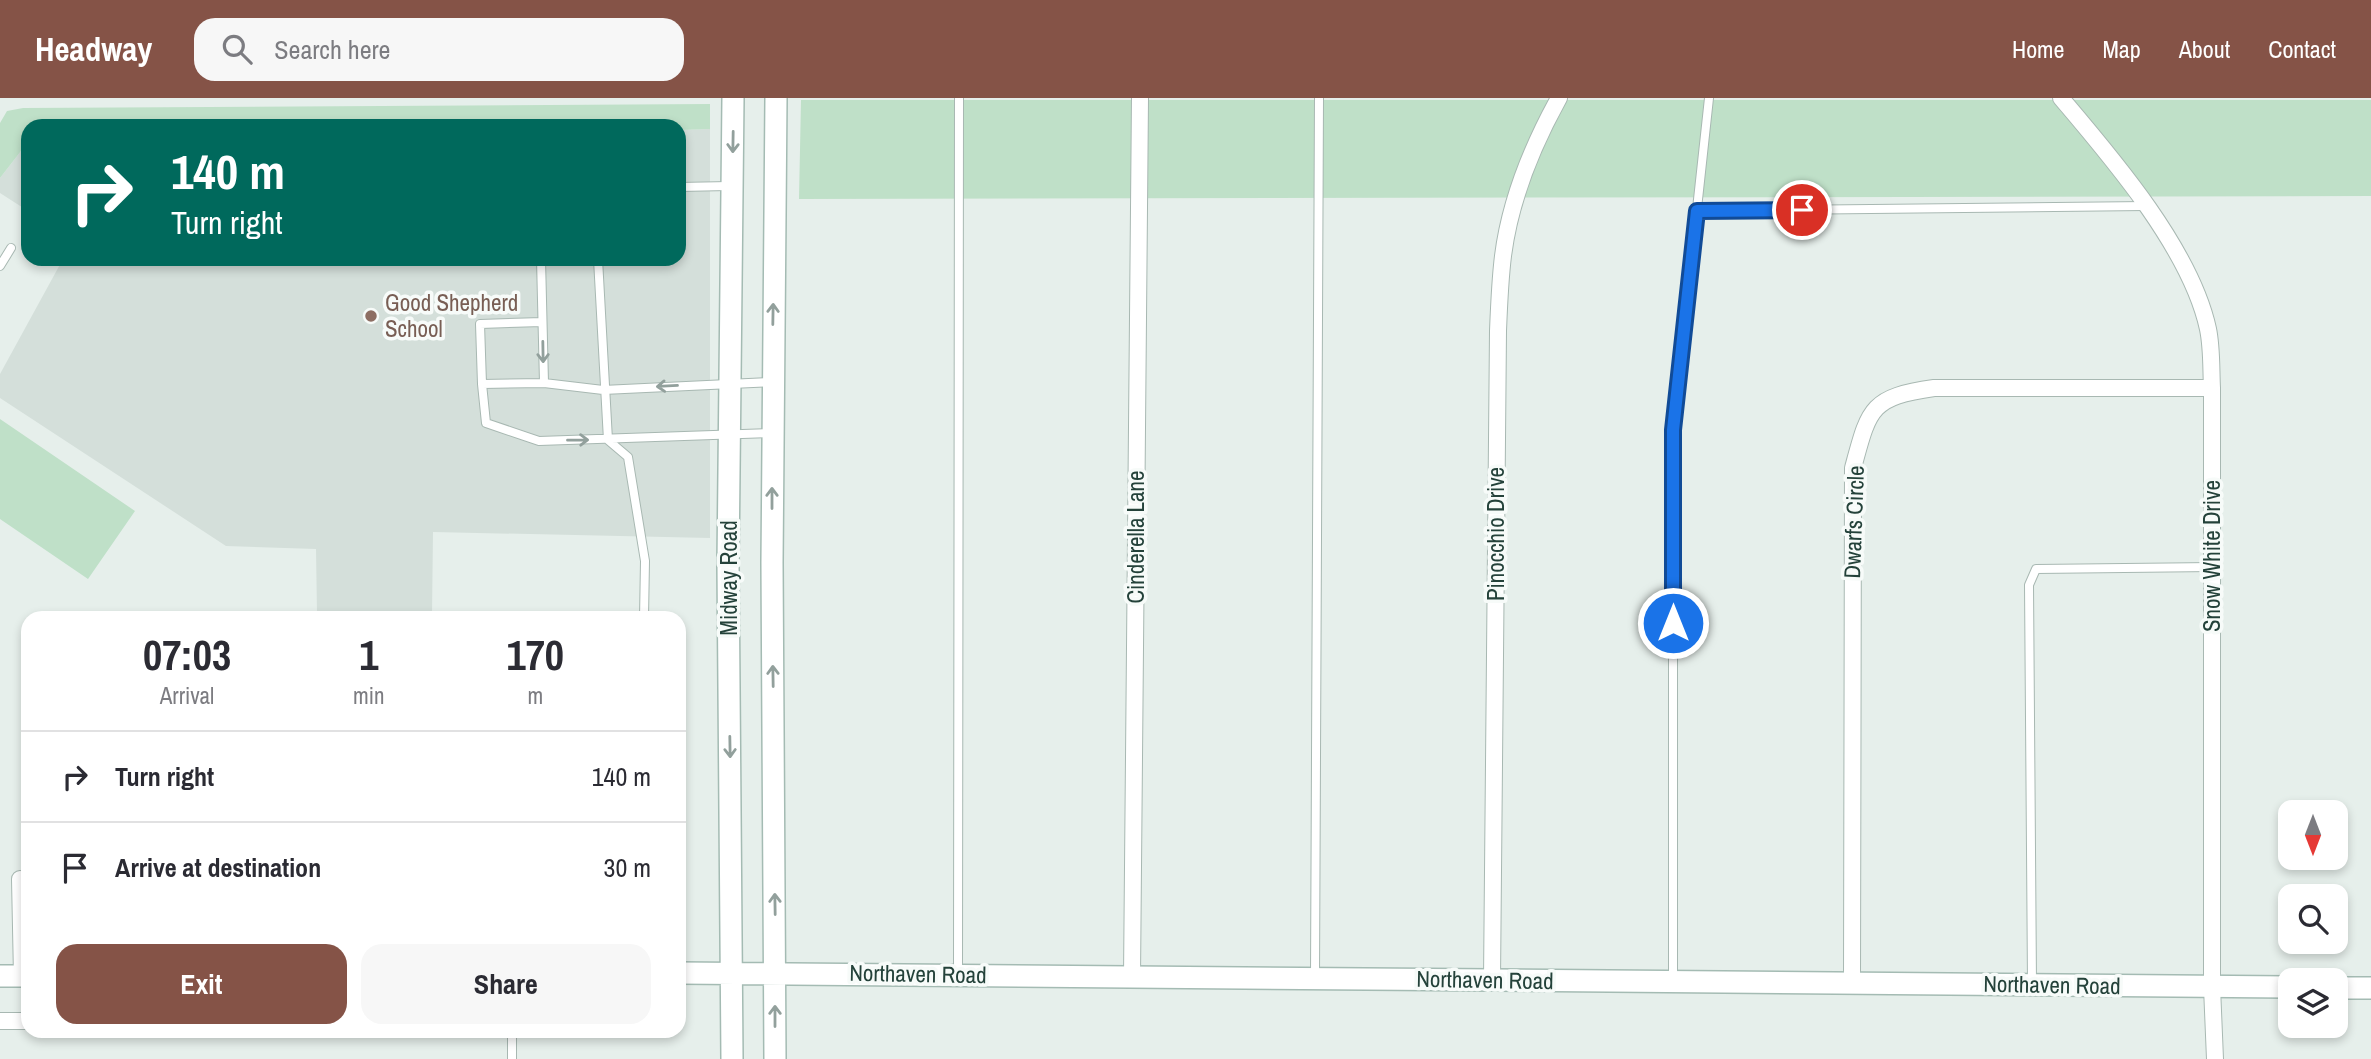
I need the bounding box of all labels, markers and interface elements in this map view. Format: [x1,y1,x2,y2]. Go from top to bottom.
search box [194,18,684,81]
text: Headway [35,27,152,71]
icon: search [218,30,256,68]
text: Search here [274,32,390,67]
text: Home [2012,33,2064,65]
text: Map [2102,33,2141,65]
text: About [2179,33,2230,65]
text: Contact [2268,33,2336,65]
one-way arrow [726,130,740,153]
text: 140 m [171,138,285,204]
icon: right [56,147,147,238]
pin [1772,180,1832,240]
icon: arrive [1783,191,1821,229]
text: Turn right [171,201,283,244]
place label: Good Shepherd School [385,287,518,344]
one-way arrow [766,303,780,326]
marker: Good Shepherd School [363,308,379,324]
one-way arrow [536,340,550,363]
one-way arrow [656,380,679,393]
one-way arrow [566,434,589,447]
street label: Dwarfs Circle [1836,465,1871,579]
street label: Pinocchio Drive [1480,467,1511,601]
street label: Cinderella Lane [1120,470,1151,604]
street label: Snow White Drive [2196,480,2227,632]
one-way arrow [765,487,779,510]
street label: Midway Road [713,520,744,636]
position arrow [1636,586,1710,660]
text: 07:03 [143,627,231,683]
text: 1 [359,627,378,683]
text: 170 [507,627,564,683]
one-way arrow [766,665,780,688]
text: Arrival [160,680,214,711]
text: min [353,680,385,711]
text: m [527,680,543,711]
one-way arrow [723,735,737,758]
icon: right [56,758,94,796]
text: Turn right [115,759,214,794]
text: 140 m [592,759,651,794]
north arrow [2278,800,2348,870]
map controls [2278,800,2348,1038]
icon: arrive [56,849,94,887]
text: Arrive at destination [115,850,321,885]
text: 30 m [604,850,651,885]
button: search [2278,884,2348,954]
one-way arrow [768,893,782,916]
button: Exit [56,944,347,1024]
button: Share [361,944,651,1024]
street label: Northaven Road [849,957,987,990]
street label: Northaven Road [1416,963,1554,996]
street label: Northaven Road [1983,968,2121,1001]
button: layers [2278,968,2348,1038]
one-way arrow [768,1004,782,1027]

